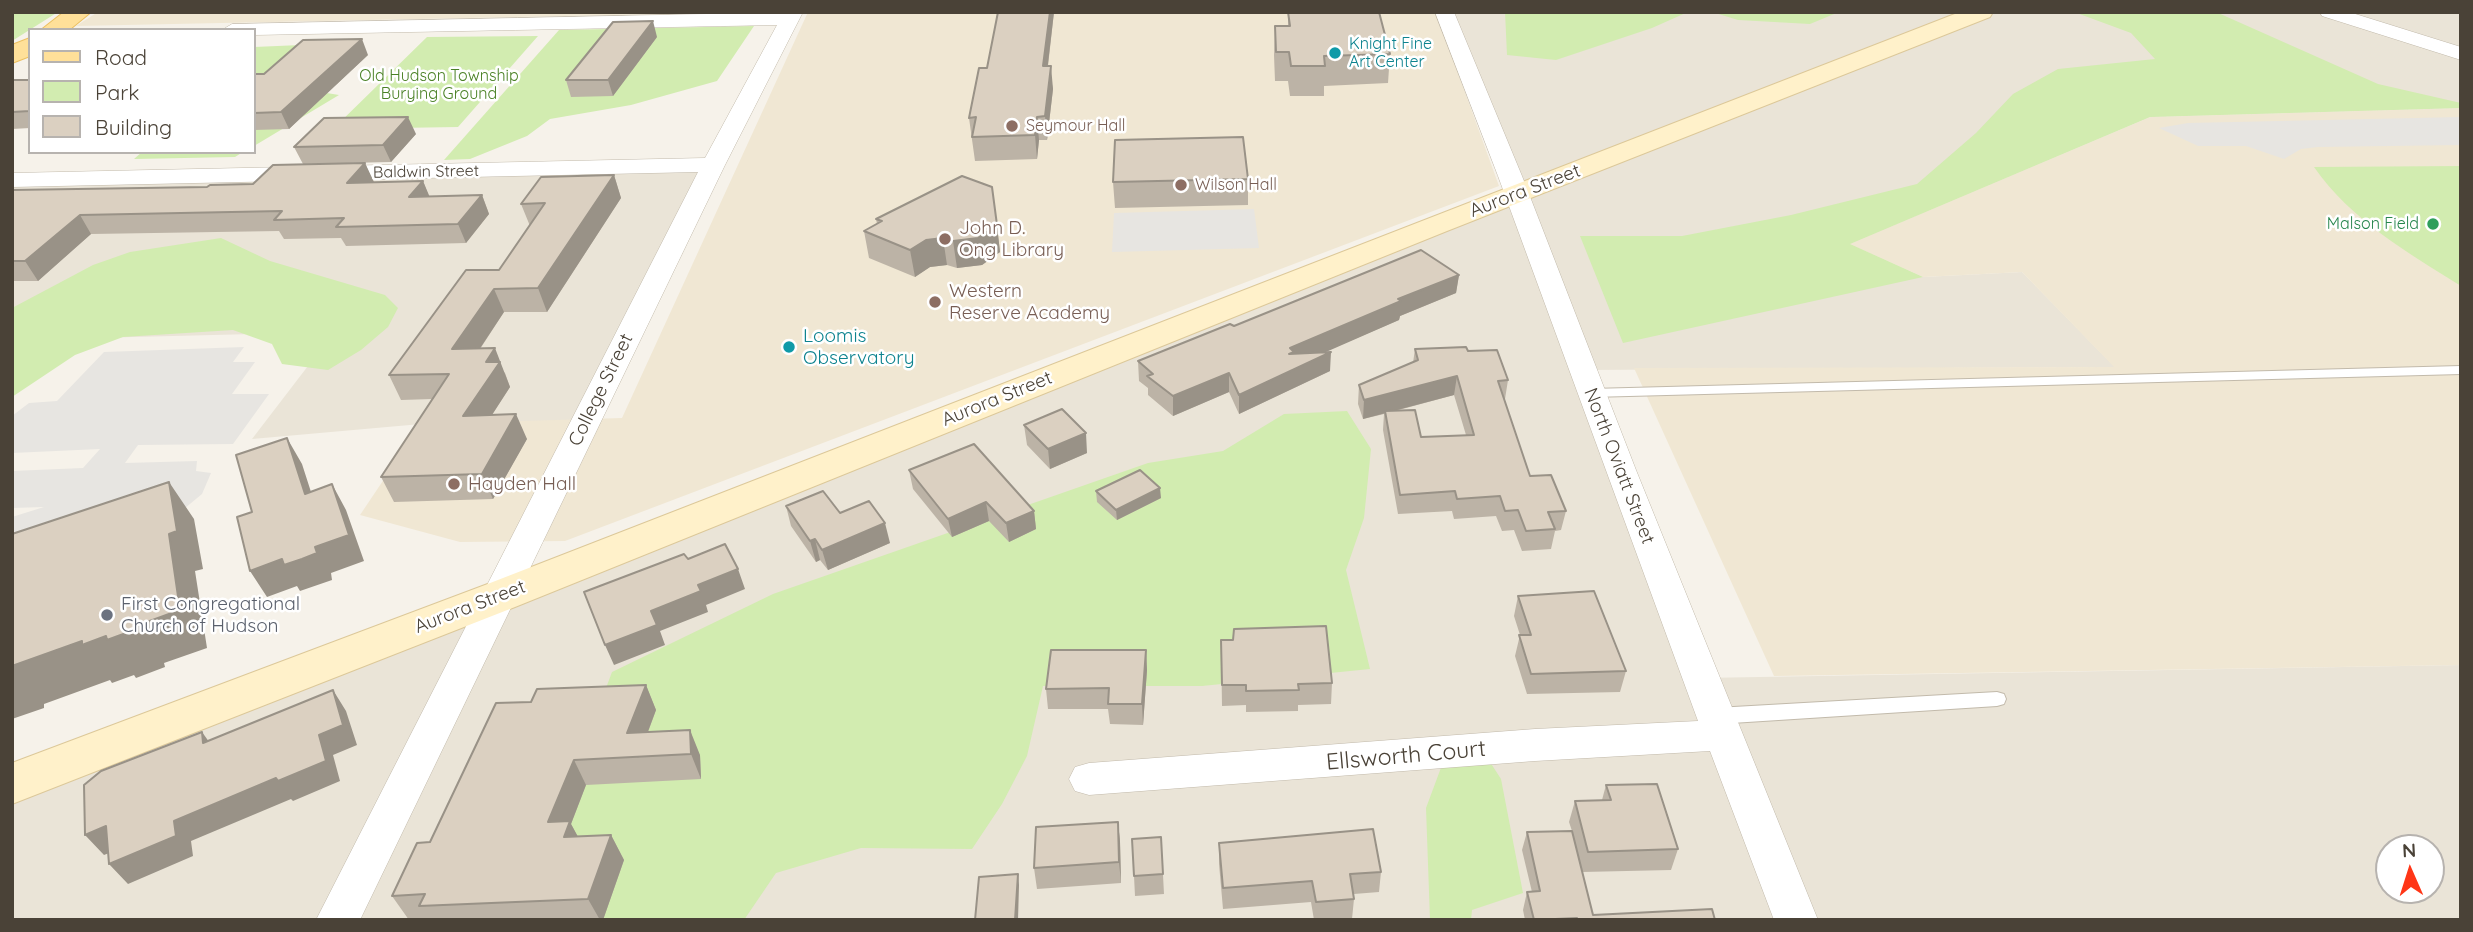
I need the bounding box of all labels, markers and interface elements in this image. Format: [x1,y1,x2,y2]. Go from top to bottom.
legend [28,28,256,154]
place label: Knight Fine Art Center [1349,34,1432,72]
text: Road [95,44,147,70]
marker: Knight Fine Art Center [1327,45,1343,61]
park label: Old Hudson Township Burying Ground [359,66,519,104]
text: Park [95,79,139,105]
text: Building [95,114,172,140]
place label: Seymour Hall [1026,116,1126,136]
marker: Seymour Hall [1004,118,1020,134]
street label: Aurora Street [1466,159,1584,223]
street label: Baldwin Street [373,161,479,183]
place label: Wilson Hall [1195,175,1277,195]
marker: Wilson Hall [1173,177,1189,193]
place label: Malson Field [2327,214,2419,234]
marker: Malson Field [2425,216,2441,232]
place label: John D. Ong Library [959,217,1064,261]
marker: John D. Ong Library [937,231,953,247]
place label: Western Reserve Academy [949,280,1110,324]
marker: Western Reserve Academy [927,294,943,310]
place label: Loomis Observatory [803,325,914,369]
street label: College Street [564,330,638,450]
marker: Loomis Observatory [781,339,797,355]
street label: Aurora Street [938,367,1056,431]
street label: North Oviatt Street [1579,385,1659,547]
place label: Hayden Hall [468,473,576,495]
marker: Hayden Hall [446,476,462,492]
street label: Aurora Street [411,575,529,639]
place label: First Congregational Church of Hudson [121,593,300,637]
marker: First Congregational Church of Hudson [99,607,115,623]
street label: Ellsworth Court [1325,735,1487,777]
north arrow [2375,834,2445,904]
text: N [2401,838,2417,862]

